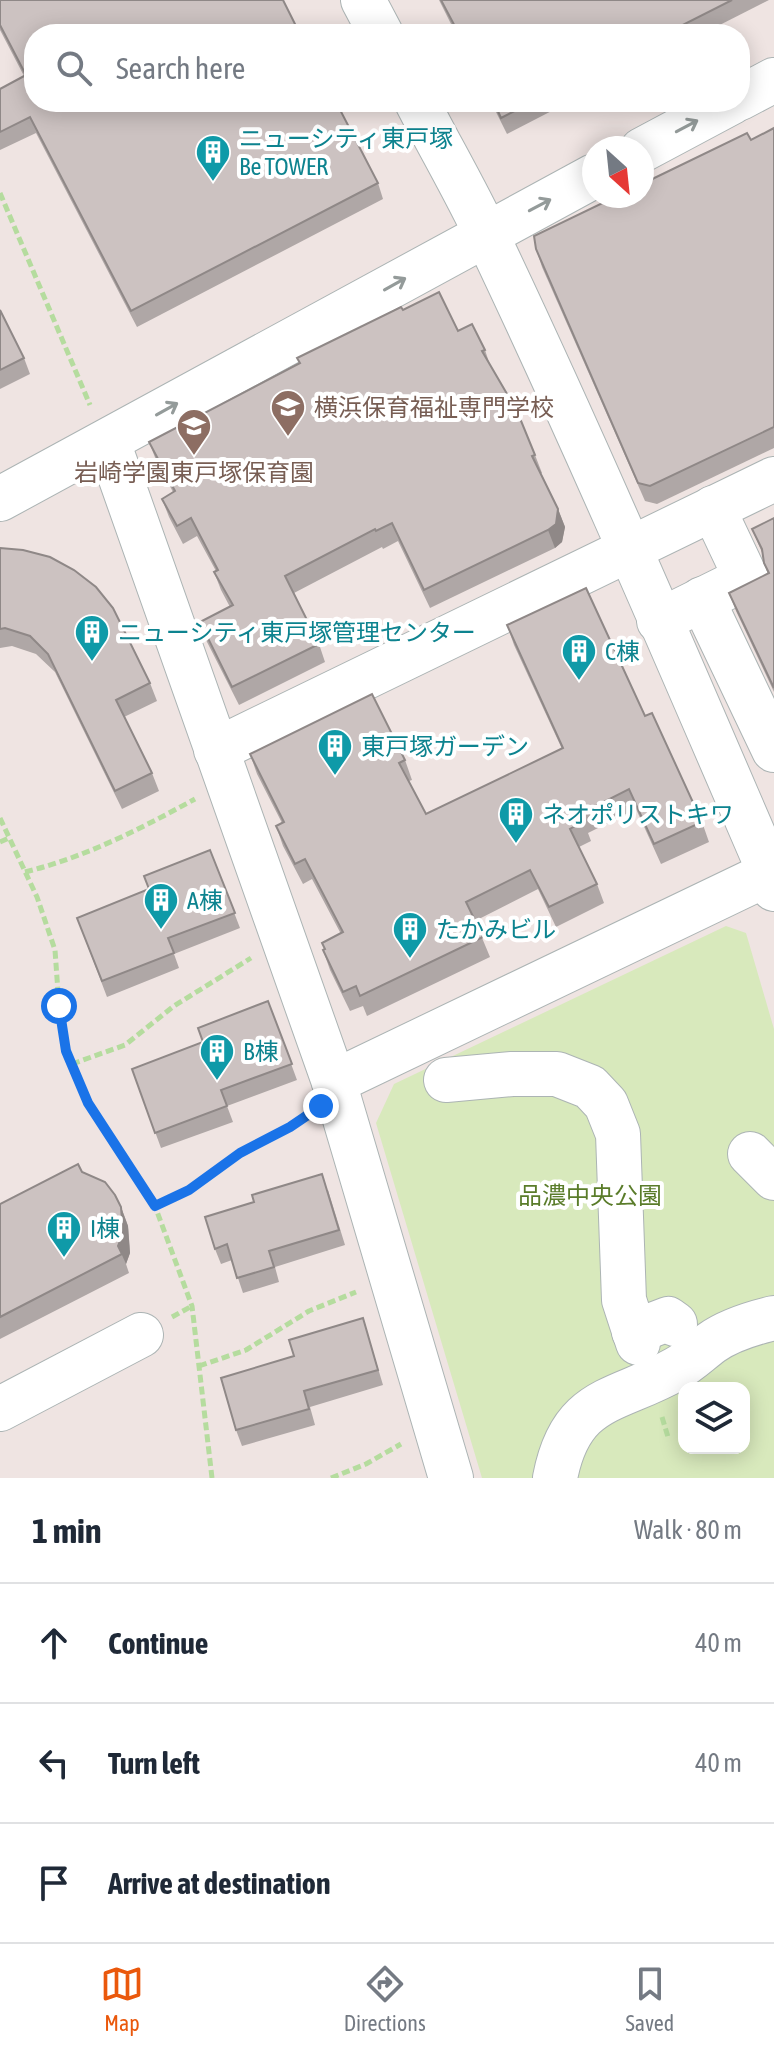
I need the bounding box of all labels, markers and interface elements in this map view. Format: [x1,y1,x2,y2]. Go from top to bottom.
search box [24,24,750,112]
icon: search [52,46,96,90]
text: Search here [116,51,245,85]
one-way arrow [675,118,698,134]
place label: ニューシティ東戸塚 Be TOWER [239,125,453,180]
building icon: ニューシティ東戸塚 Be TOWER [194,133,232,183]
north arrow [582,136,654,208]
one-way arrow [528,196,551,212]
one-way arrow [383,275,406,291]
school or university icon: 横浜保育福祉専門学校 [269,388,307,438]
place label: 横浜保育福祉専門学校 [314,394,554,421]
one-way arrow [155,401,178,417]
school or university icon: 岩崎学園東戸塚保育園 [175,407,213,457]
place label: 岩崎学園東戸塚保育園 [74,459,314,486]
building icon: ニューシティ東戸塚管理センター [73,613,111,663]
place label: ニューシティ東戸塚管理センター [118,619,476,646]
building icon: C棟 [560,632,598,682]
place label: C棟 [605,638,640,665]
building icon: 東戸塚ガーデン [316,727,354,777]
place label: 東戸塚ガーデン [361,733,529,760]
building icon: ネオポリストキワ [497,795,535,845]
place label: ネオポリストキワ [542,801,734,828]
building icon: A棟 [142,881,180,931]
place label: A棟 [187,887,223,914]
building icon: たかみビル [391,910,429,960]
place label: たかみビル [436,916,556,943]
route start [41,988,77,1024]
building icon: B棟 [198,1032,236,1082]
place label: B棟 [243,1038,278,1065]
route end [303,1088,339,1124]
park label: 品濃中央公園 [518,1182,662,1209]
building icon: I棟 [45,1209,83,1259]
place label: I棟 [90,1215,120,1242]
map controls [678,1382,750,1454]
button: layers [678,1382,750,1454]
text: 1 min [32,1511,101,1550]
text: Walk · 80 m [634,1515,742,1545]
icon: ahead [32,1621,76,1665]
text: Continue [108,1626,208,1660]
text: 40 m [695,1628,742,1658]
icon: left [32,1741,76,1785]
text: Turn left [108,1746,200,1780]
text: 40 m [695,1748,742,1778]
icon: arrive [32,1861,76,1905]
text: Arrive at destination [108,1866,330,1900]
tab: Map [100,1962,144,2036]
tab: Directions [344,1962,426,2036]
tab: Saved [625,1962,674,2036]

